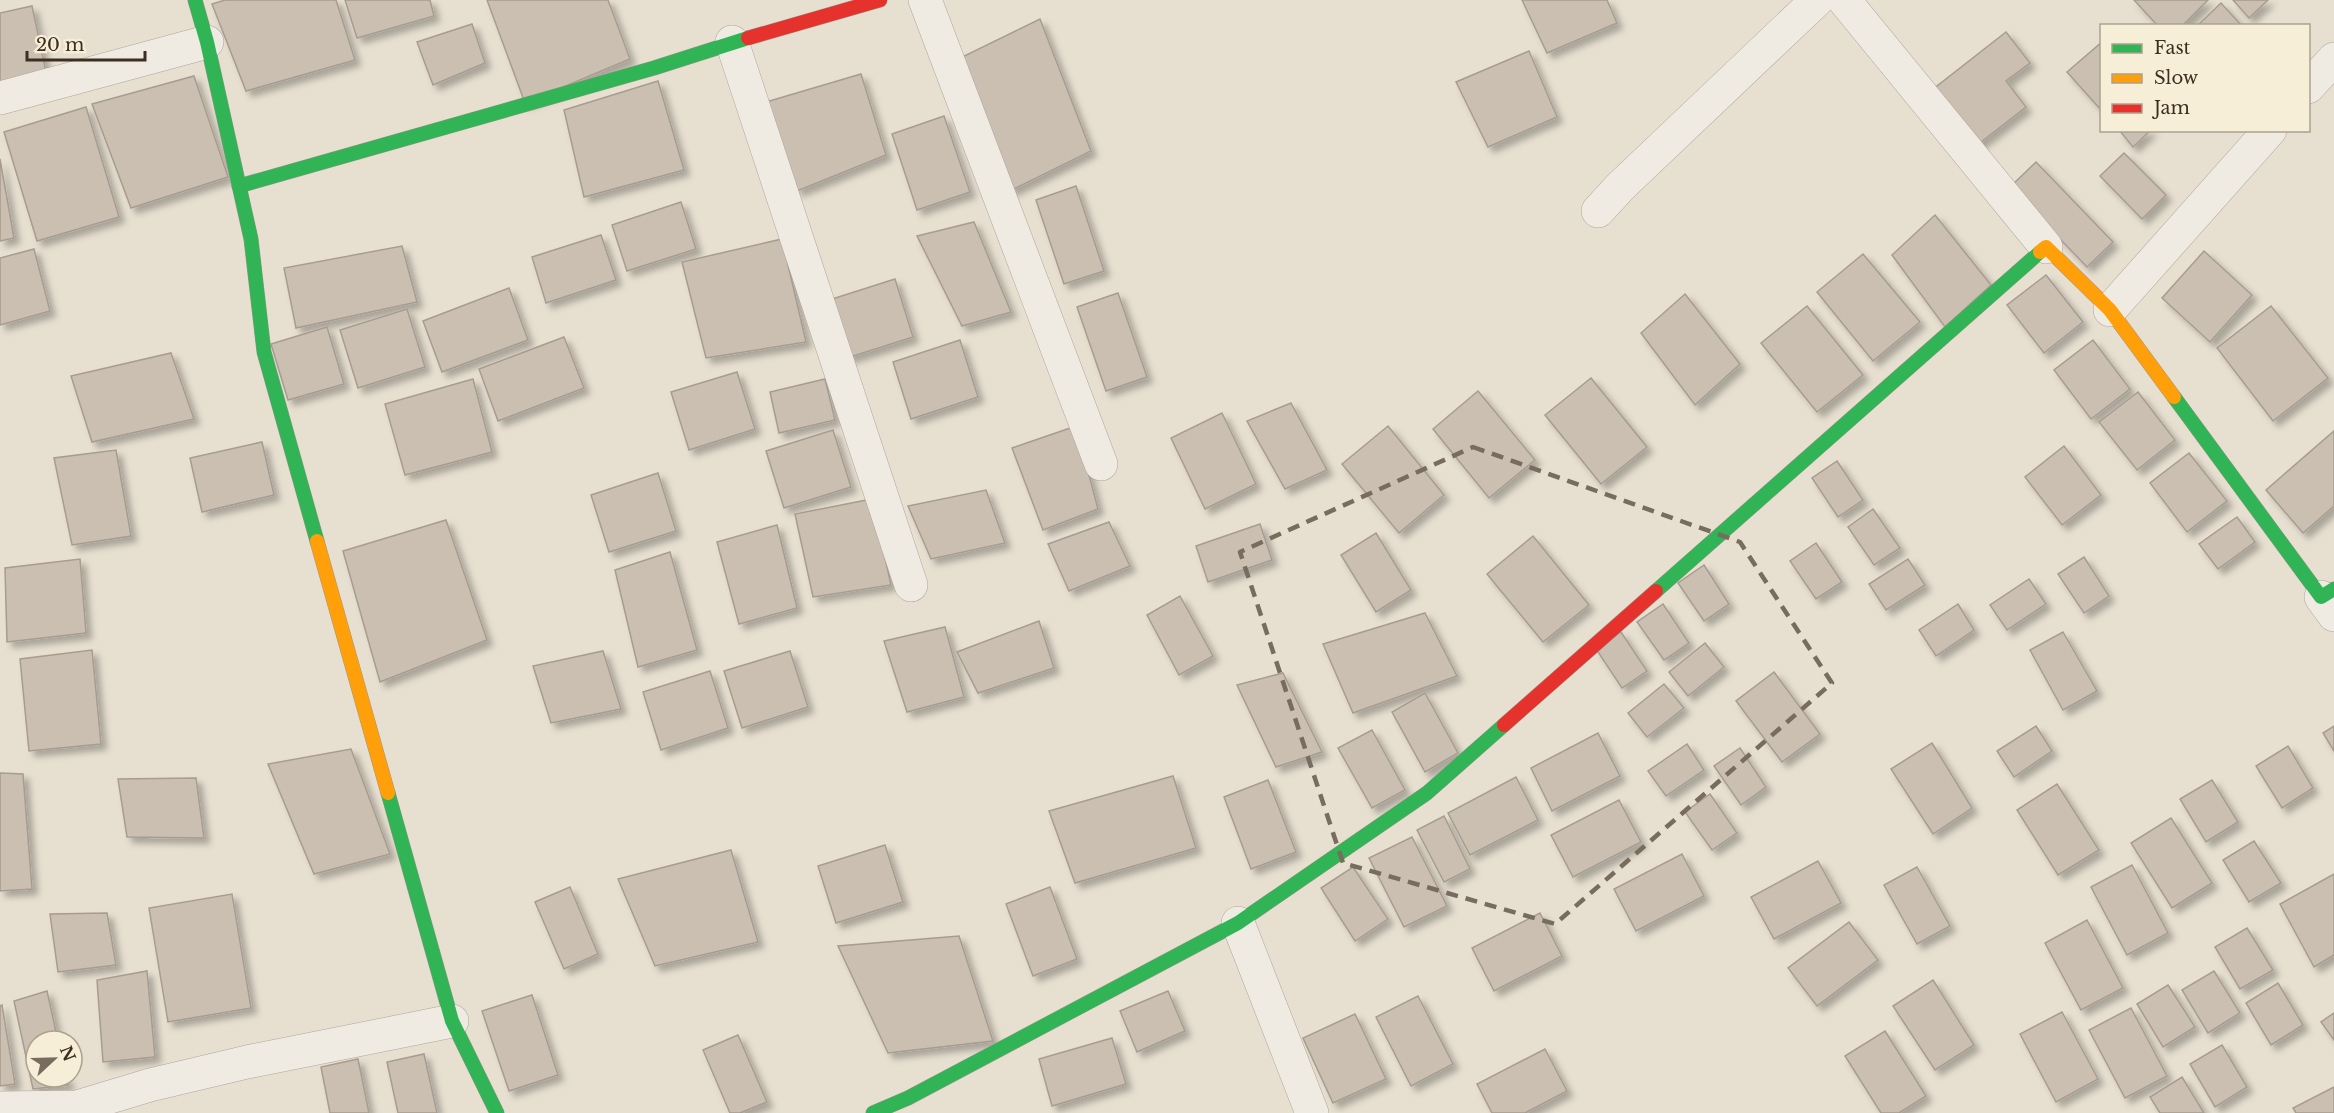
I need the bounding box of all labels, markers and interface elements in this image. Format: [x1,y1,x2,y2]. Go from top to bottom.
scale bar [27,24,146,62]
legend [2100,24,2310,132]
text: 20 m [36,34,84,56]
text: Fast [2154,37,2191,59]
text: Slow [2154,67,2199,89]
text: Jam [2152,97,2190,119]
north arrow [24,1029,84,1089]
text: N [56,1043,80,1064]

